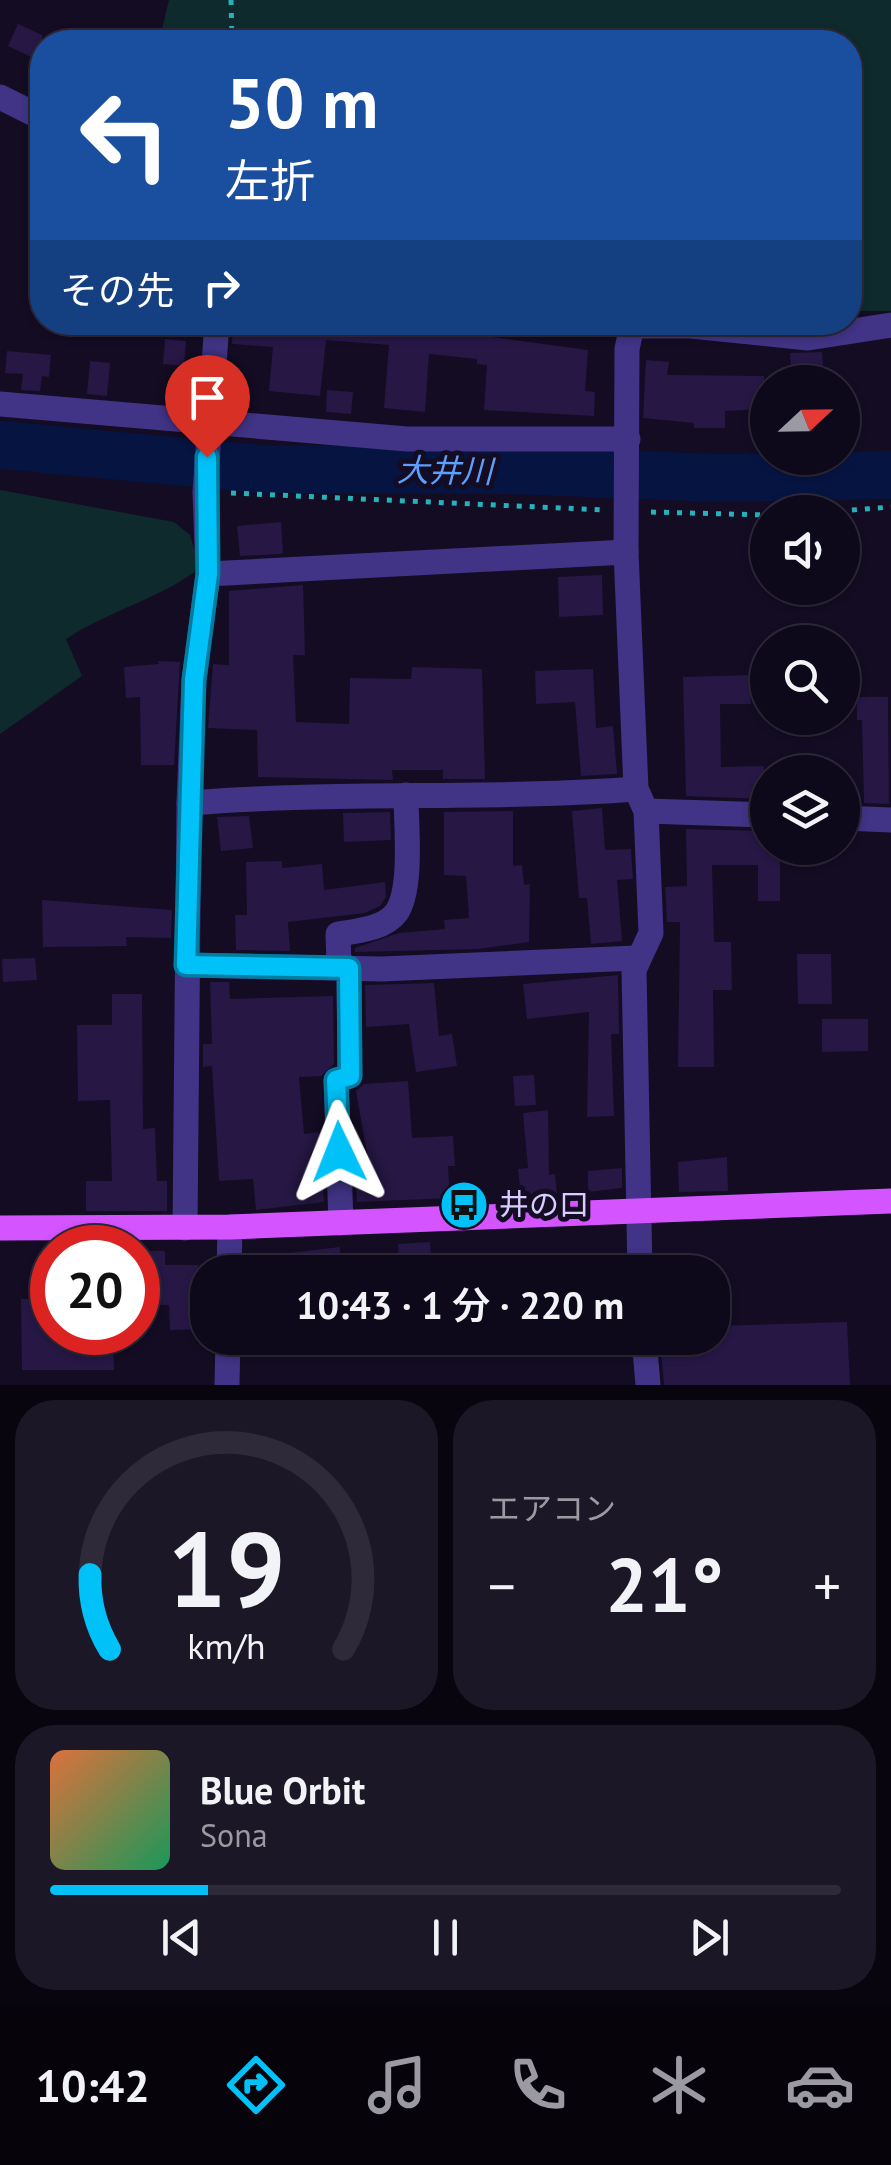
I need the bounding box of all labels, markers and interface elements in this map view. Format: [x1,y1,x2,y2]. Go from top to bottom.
text: 50 m [225,57,378,147]
icon: left [60,70,190,200]
text: 左折 [225,151,315,209]
icon: right [194,260,249,315]
text: その先 [60,265,174,314]
pin [165,355,250,458]
north arrow [750,365,860,475]
map controls [750,365,860,865]
icon: arrive [180,370,235,425]
water label: 大井川 [397,448,496,492]
button: sound [750,495,860,605]
button: search [750,625,860,735]
button: layers [750,755,860,865]
position arrow [287,1100,391,1204]
bus stop icon: 井の口 [438,1179,490,1231]
place label: 井の口 [499,1184,589,1223]
speed limit sign: 20 [30,1225,160,1355]
text: 10:43 · 1 分 · 220 m [296,1280,624,1329]
text: エアコン [488,1487,616,1529]
text: 19 [168,1501,285,1636]
text: 21° [606,1536,723,1633]
text: − [488,1550,516,1621]
text: + [813,1550,841,1621]
text: km/h [187,1623,266,1669]
text: Blue Orbit [200,1765,365,1814]
text: Sona [200,1814,268,1856]
icon: previous [154,1910,209,1965]
icon: pause [418,1910,473,1965]
icon: next [682,1910,737,1965]
icon: directions [221,2050,291,2120]
icon: music [362,2050,432,2120]
icon: phone [503,2050,573,2120]
icon: climate [644,2050,714,2120]
icon: car [785,2050,855,2120]
text: 10:42 [36,2056,150,2114]

